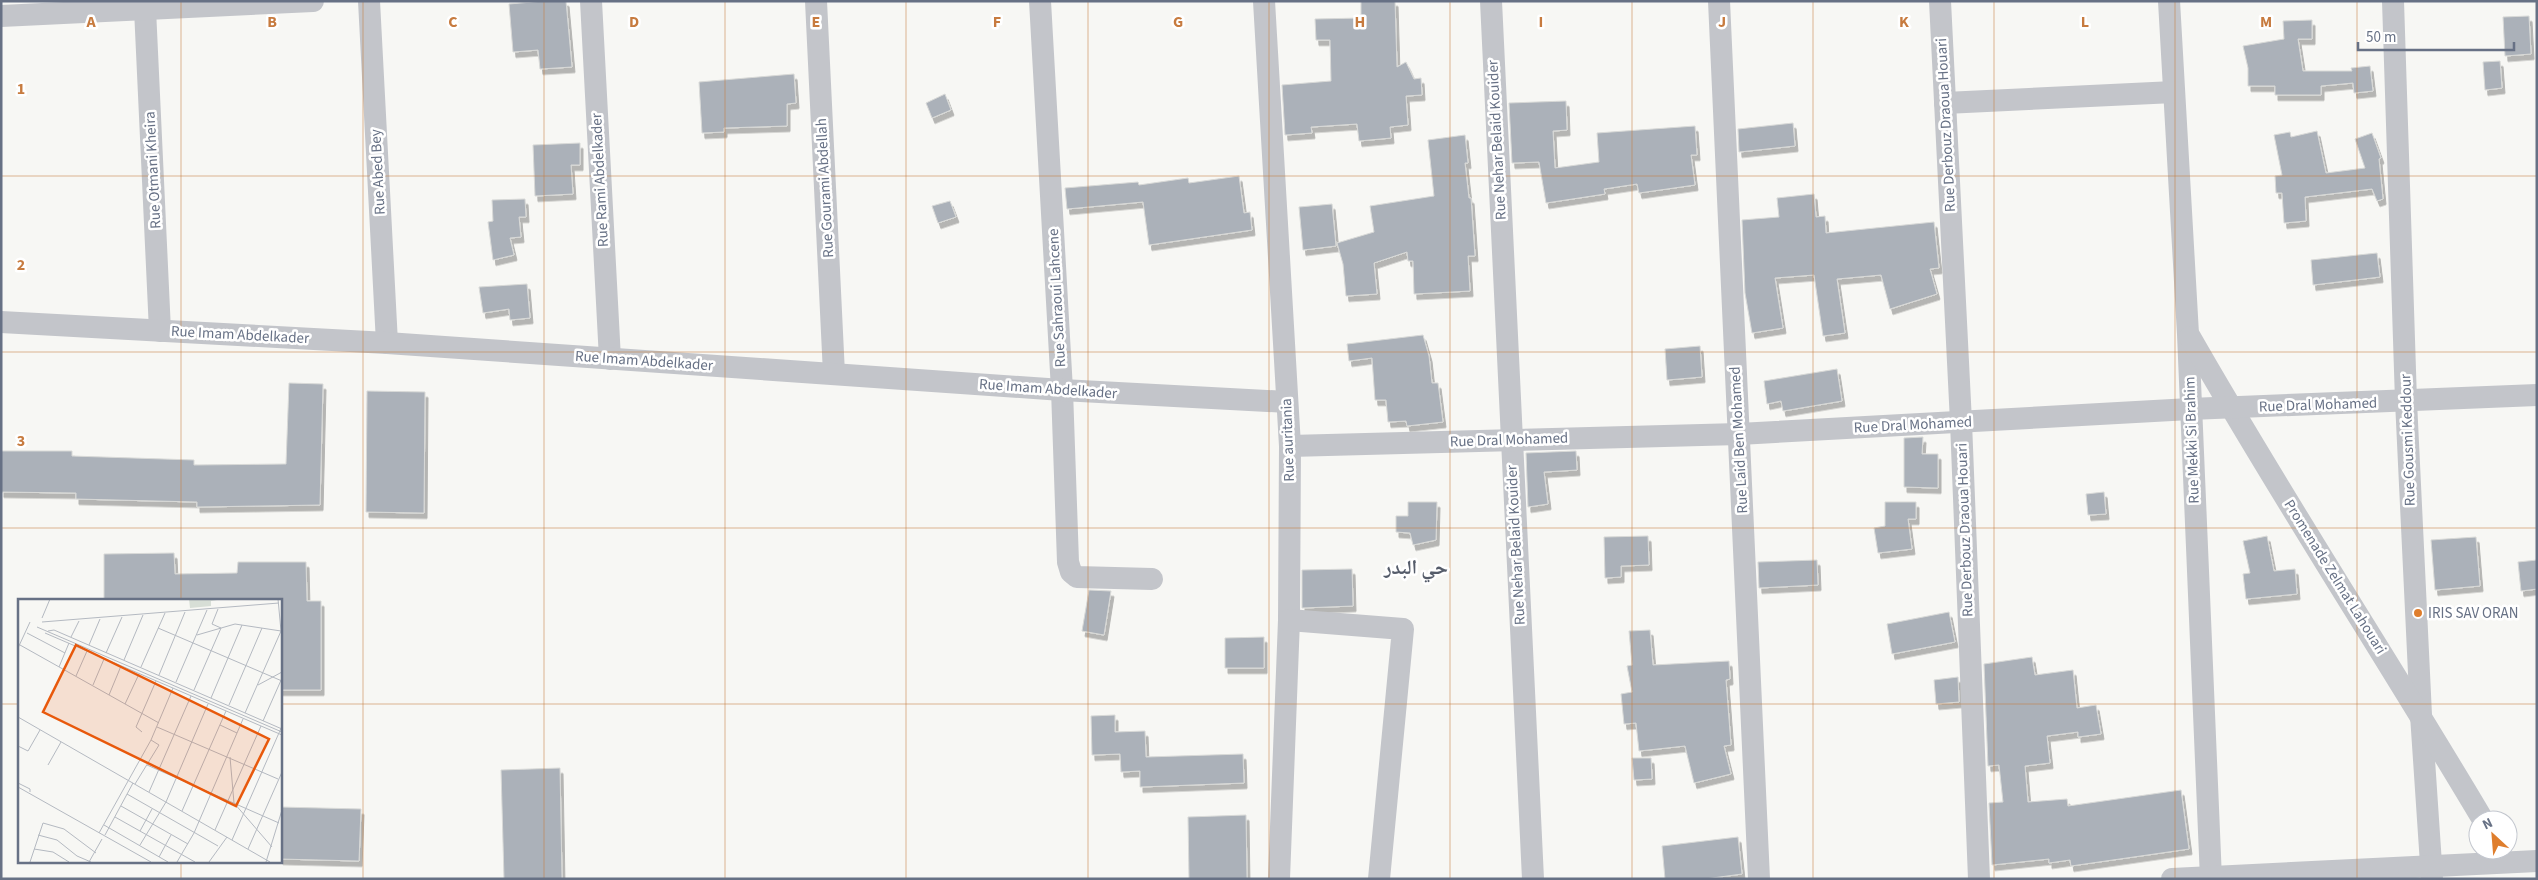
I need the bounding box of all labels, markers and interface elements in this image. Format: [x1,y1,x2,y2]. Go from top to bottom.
text: A [85,11,96,33]
text: B [267,11,277,33]
text: C [448,11,458,33]
text: D [629,11,639,33]
text: E [812,11,820,33]
text: F [993,11,1001,33]
text: G [1173,11,1183,33]
text: H [1355,11,1365,33]
text: I [1539,11,1543,33]
text: J [1718,11,1726,33]
text: K [1899,11,1909,33]
text: L [2081,11,2089,33]
text: M [2260,11,2272,33]
scale bar [2358,20,2514,52]
text: 50 m [2366,27,2396,48]
street label: Rue Derbouz Draoua Houari [1931,38,1961,212]
street label: Rue Nehar Belaid Kouider [1482,59,1512,221]
text: 1 [17,78,25,100]
street label: Rue Otmani Kheira [139,111,167,229]
street label: Rue Rami Abdelkader [586,112,614,248]
street label: Rue Gourami Abdellah [811,118,839,258]
street label: Rue Abed Bey [365,129,391,215]
street label: Rue Sahraoui Lahcene [1043,228,1071,368]
text: 2 [17,254,25,276]
street label: Rue Imam Abdelkader [170,321,310,349]
street label: Rue Imam Abdelkader [574,346,715,376]
street label: Rue Laid Ben Mohamed [1725,366,1753,514]
street label: Rue Gousmi Keddour [2395,373,2421,506]
street label: Rue Imam Abdelkader [978,374,1119,404]
street label: Rue Mekki Si Brahim [2179,376,2205,504]
street label: Rue Dral Mohamed [2258,392,2378,418]
street label: Rue auritania [1276,398,1300,482]
street label: Rue Dral Mohamed [1853,411,1973,439]
street label: Rue Dral Mohamed [1449,427,1569,453]
text: 3 [17,430,25,452]
street label: Rue Derbouz Draoua Houari [1951,443,1979,617]
street label: Rue Nehar Belaid Kouider [1501,464,1531,626]
street label: Promenade Zelmat Lahouari [2279,496,2391,658]
district label: حي البدر [1383,554,1448,583]
inset map [18,599,281,862]
place label: IRIS SAV ORAN [2428,603,2518,624]
marker: IRIS SAV ORAN [2412,607,2424,619]
north arrow [2468,810,2518,860]
text: N [2479,813,2496,835]

